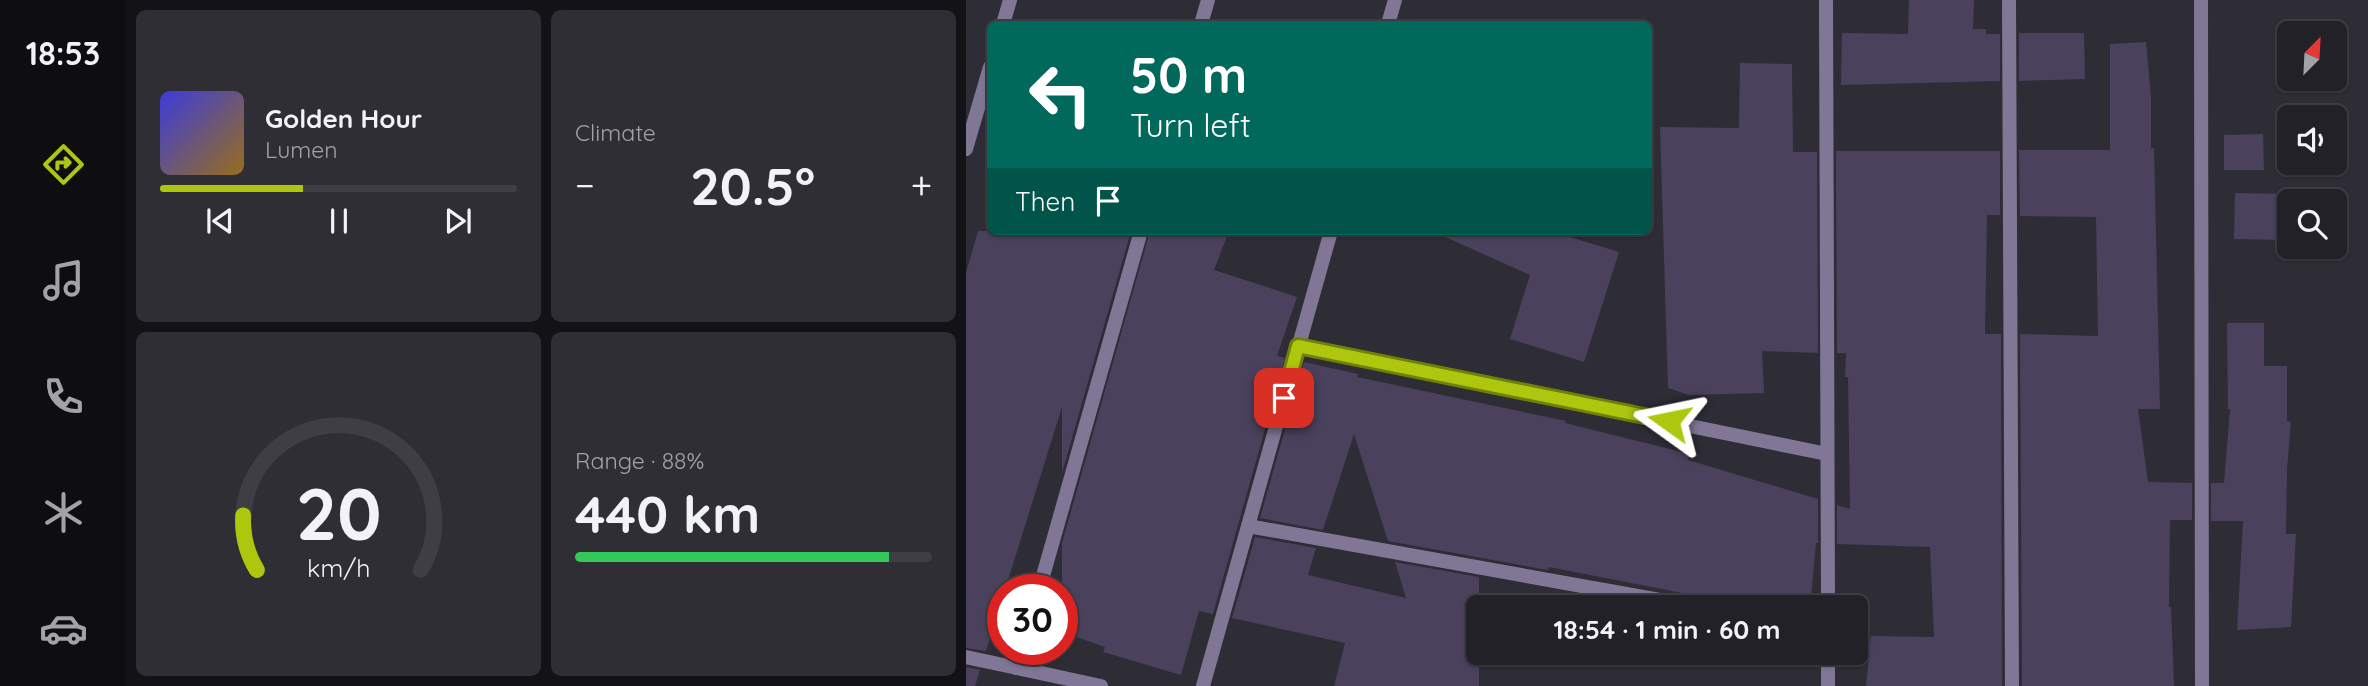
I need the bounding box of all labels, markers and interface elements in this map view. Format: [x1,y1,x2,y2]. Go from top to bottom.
north arrow [2277,21,2347,91]
map controls [2277,21,2347,259]
text: 18:53 [26,33,100,73]
text: 50 m [1130,44,1247,105]
icon: left [1015,49,1106,140]
text: Golden Hour [265,102,422,135]
text: Turn left [1130,105,1251,145]
button: sound [2277,105,2347,175]
text: Climate [575,118,656,147]
text: Lumen [265,135,338,164]
icon: directions [39,140,88,189]
text: 20.5° [690,153,815,218]
text: − [575,161,595,209]
text: + [911,161,932,209]
icon: arrive [1089,182,1127,220]
text: Then [1015,185,1075,218]
button: search [2277,189,2347,259]
icon: previous [201,202,239,240]
icon: pause [320,202,358,240]
icon: next [439,202,477,240]
icon: music [39,256,88,305]
pin [1254,368,1314,428]
icon: phone [39,372,88,421]
icon: arrive [1265,379,1303,417]
position arrow [1632,384,1706,458]
text: Range · 88% [575,446,704,475]
text: 20 [295,467,382,558]
text: 440 km [575,481,760,546]
icon: climate [39,488,88,537]
text: km/h [307,552,370,583]
speed limit sign: 30 [987,574,1078,665]
icon: car [39,604,88,653]
text: 18:54 · 1 min · 60 m [1554,613,1780,646]

